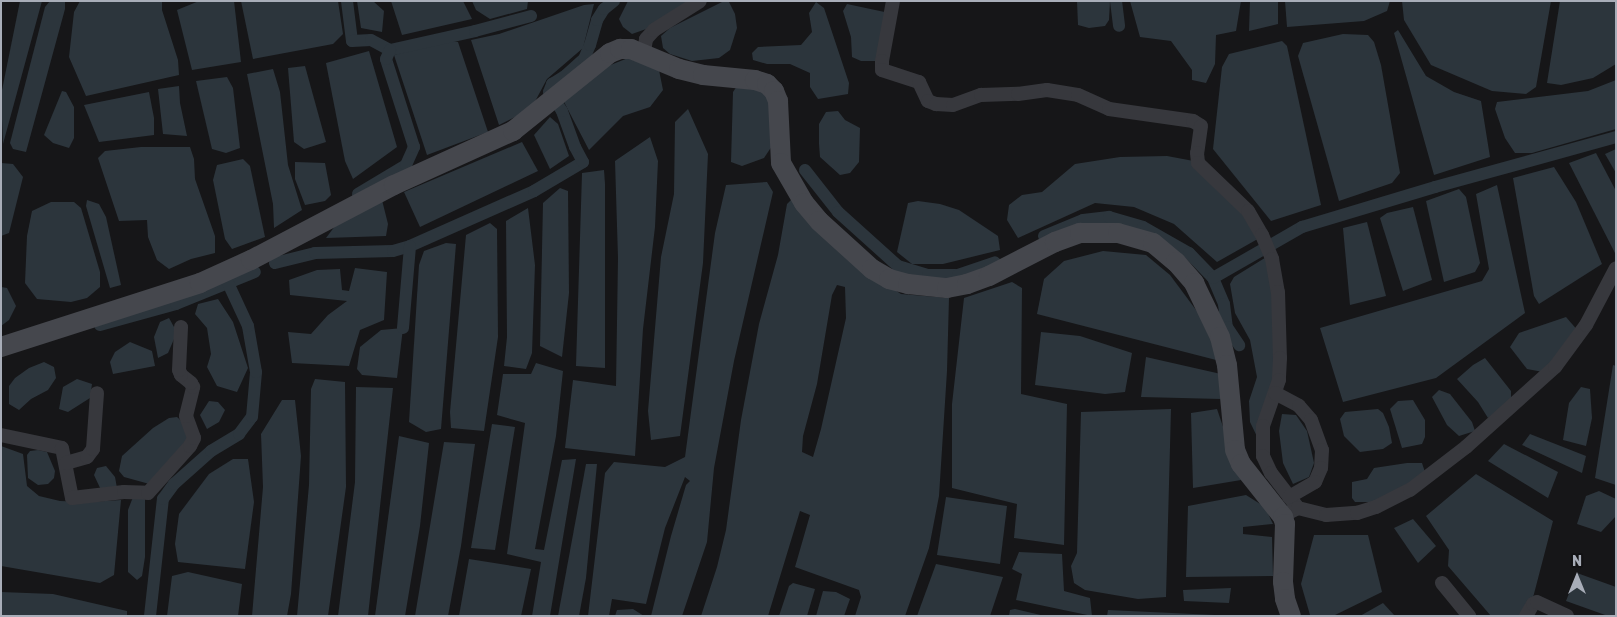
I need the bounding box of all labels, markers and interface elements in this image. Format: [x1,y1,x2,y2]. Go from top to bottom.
north arrow [1552,552,1602,602]
text: N [1572,553,1582,570]

